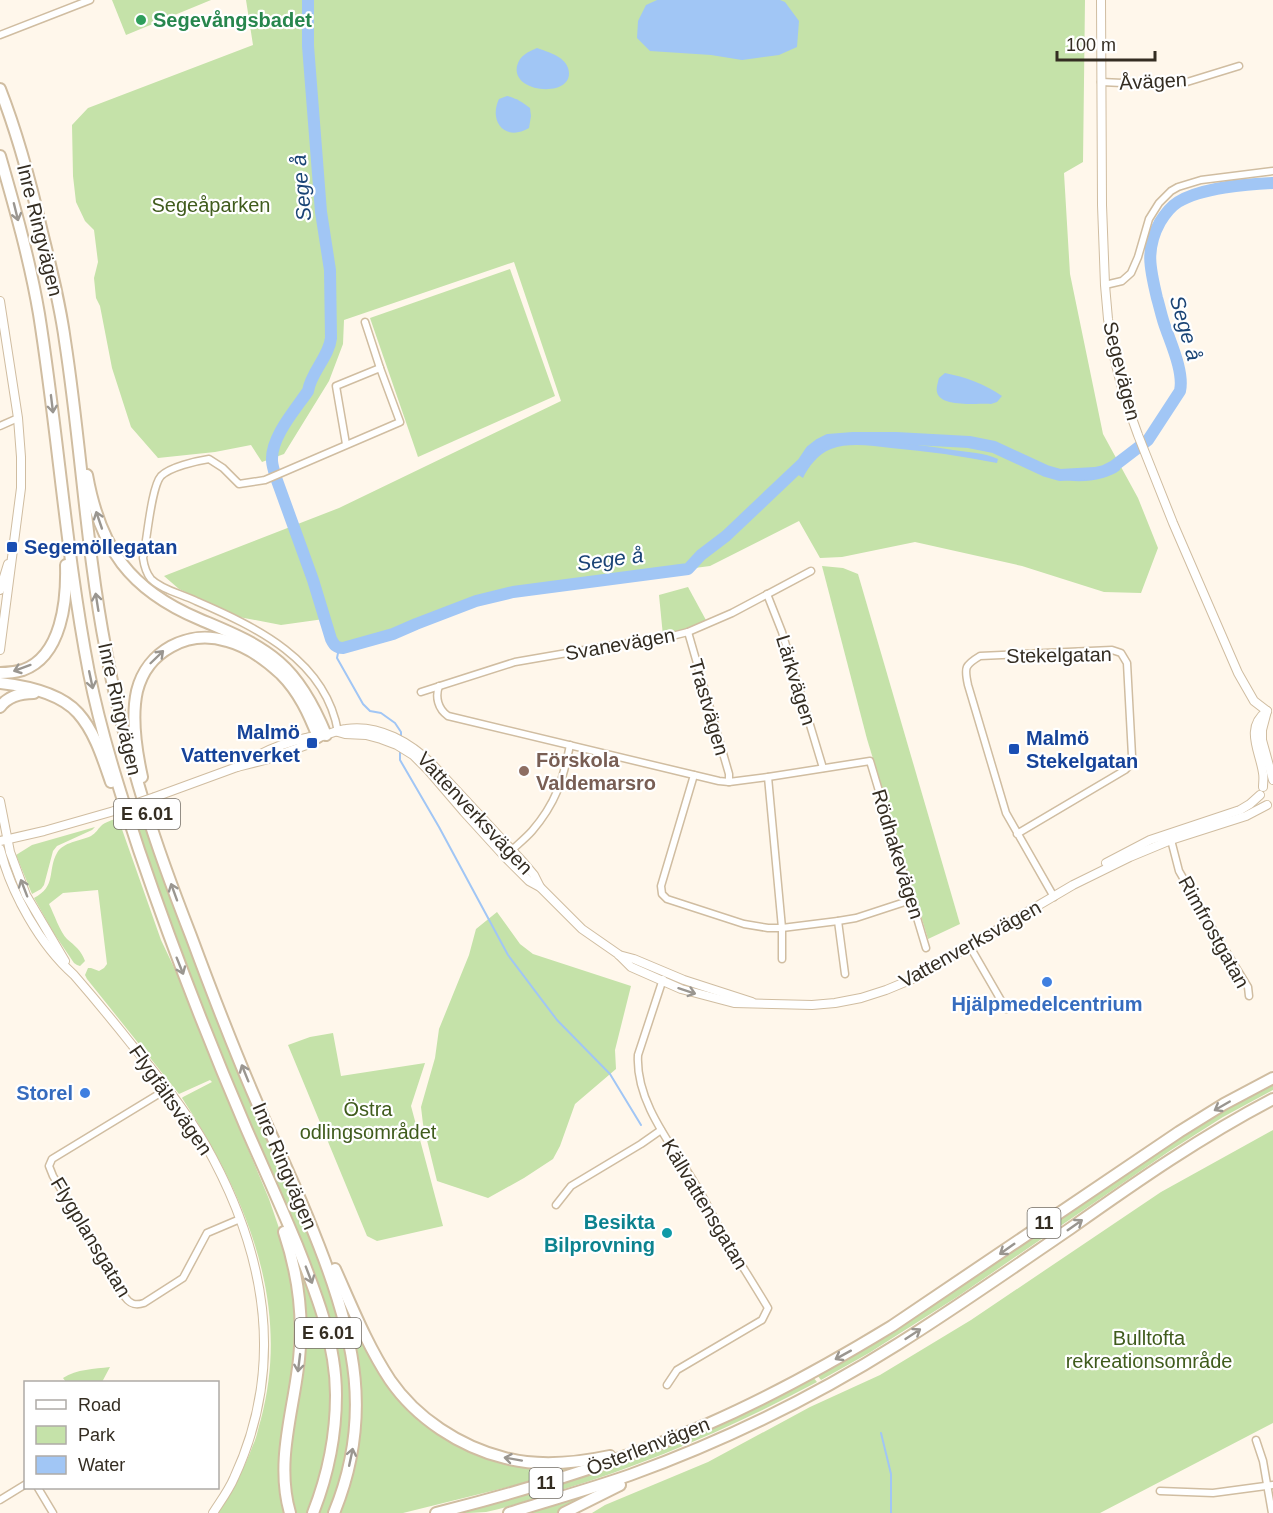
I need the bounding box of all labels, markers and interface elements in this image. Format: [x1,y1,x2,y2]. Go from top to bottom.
place label: Segevångsbadet [153,9,312,31]
marker: Segevångsbadet [134,13,148,27]
scale bar [1057,24,1154,62]
text: 100 m [1066,35,1116,55]
street label: Åvägen [1119,68,1187,94]
water label: Sege å [287,154,315,222]
street label: Inre Ringvägen [13,162,67,298]
park label: Segeåparken [152,194,270,216]
one-way arrow [10,202,22,221]
water label: Sege å [1166,293,1206,363]
street label: Segevägen [1099,319,1145,423]
one-way arrow [46,393,57,413]
one-way arrow [92,511,103,530]
place label: Segemöllegatan [24,536,177,558]
marker: Segemöllegatan [5,540,19,554]
water label: Sege å [575,543,645,575]
one-way arrow [92,593,103,613]
street label: Svanevägen [563,624,677,664]
street label: Lärkvägen [772,632,820,728]
street label: Inre Ringvägen [94,640,146,778]
street label: Stekelgatan [1006,643,1112,667]
one-way arrow [149,650,164,664]
street label: Trastvägen [685,656,733,758]
one-way arrow [14,664,32,675]
one-way arrow [86,669,97,689]
place label: Malmö Vattenverket [181,721,300,766]
place label: Malmö Stekelgatan [1026,727,1138,772]
marker: Malmö Vattenverket [305,736,319,750]
marker: Malmö Stekelgatan [1007,742,1021,756]
street label: Vattenverksvägen [413,747,537,879]
place label: Förskola Valdemarsro [536,749,656,794]
marker: Förskola Valdemarsro [517,764,531,778]
street label: Rödhakevägen [868,786,928,922]
road number: E 6.01 [114,799,180,829]
street label: Rimfrostgatan [1174,872,1254,992]
one-way arrow [17,879,28,898]
one-way arrow [168,883,179,901]
street label: Vattenverksvägen [895,896,1045,992]
one-way arrow [175,956,186,975]
marker: Hjälpmedelcentrium [1040,975,1054,989]
one-way arrow [677,986,696,997]
place label: Hjälpmedelcentrium [951,993,1143,1015]
street label: Flygfältsvägen [125,1041,217,1159]
one-way arrow [239,1065,250,1083]
place label: Storel [16,1082,73,1104]
marker: Storel [78,1086,92,1100]
park label: Östra odlingsområdet [300,1098,437,1143]
street label: Inre Ringvägen [248,1099,322,1233]
one-way arrow [1213,1101,1231,1112]
street label: Källvattensgatan [657,1135,753,1273]
street label: Flygplansgatan [47,1173,135,1301]
road number: 11 [1028,1208,1060,1238]
place label: Besikta Bilprovning [544,1211,656,1256]
one-way arrow [1066,1219,1082,1231]
marker: Besikta Bilprovning [660,1226,674,1240]
one-way arrow [999,1243,1015,1255]
one-way arrow [304,1266,315,1284]
road number: E 6.01 [295,1318,361,1348]
park label: Bulltofta rekreationsområde [1066,1327,1232,1372]
one-way arrow [904,1328,921,1340]
one-way arrow [835,1350,853,1361]
one-way arrow [293,1353,304,1373]
legend [24,1381,219,1489]
text: Road [78,1395,121,1415]
street label: Österlenvägen [583,1412,713,1480]
text: Park [78,1425,116,1445]
one-way arrow [346,1448,357,1467]
one-way arrow [504,1454,524,1465]
text: Water [78,1455,125,1475]
road number: 11 [530,1468,562,1498]

